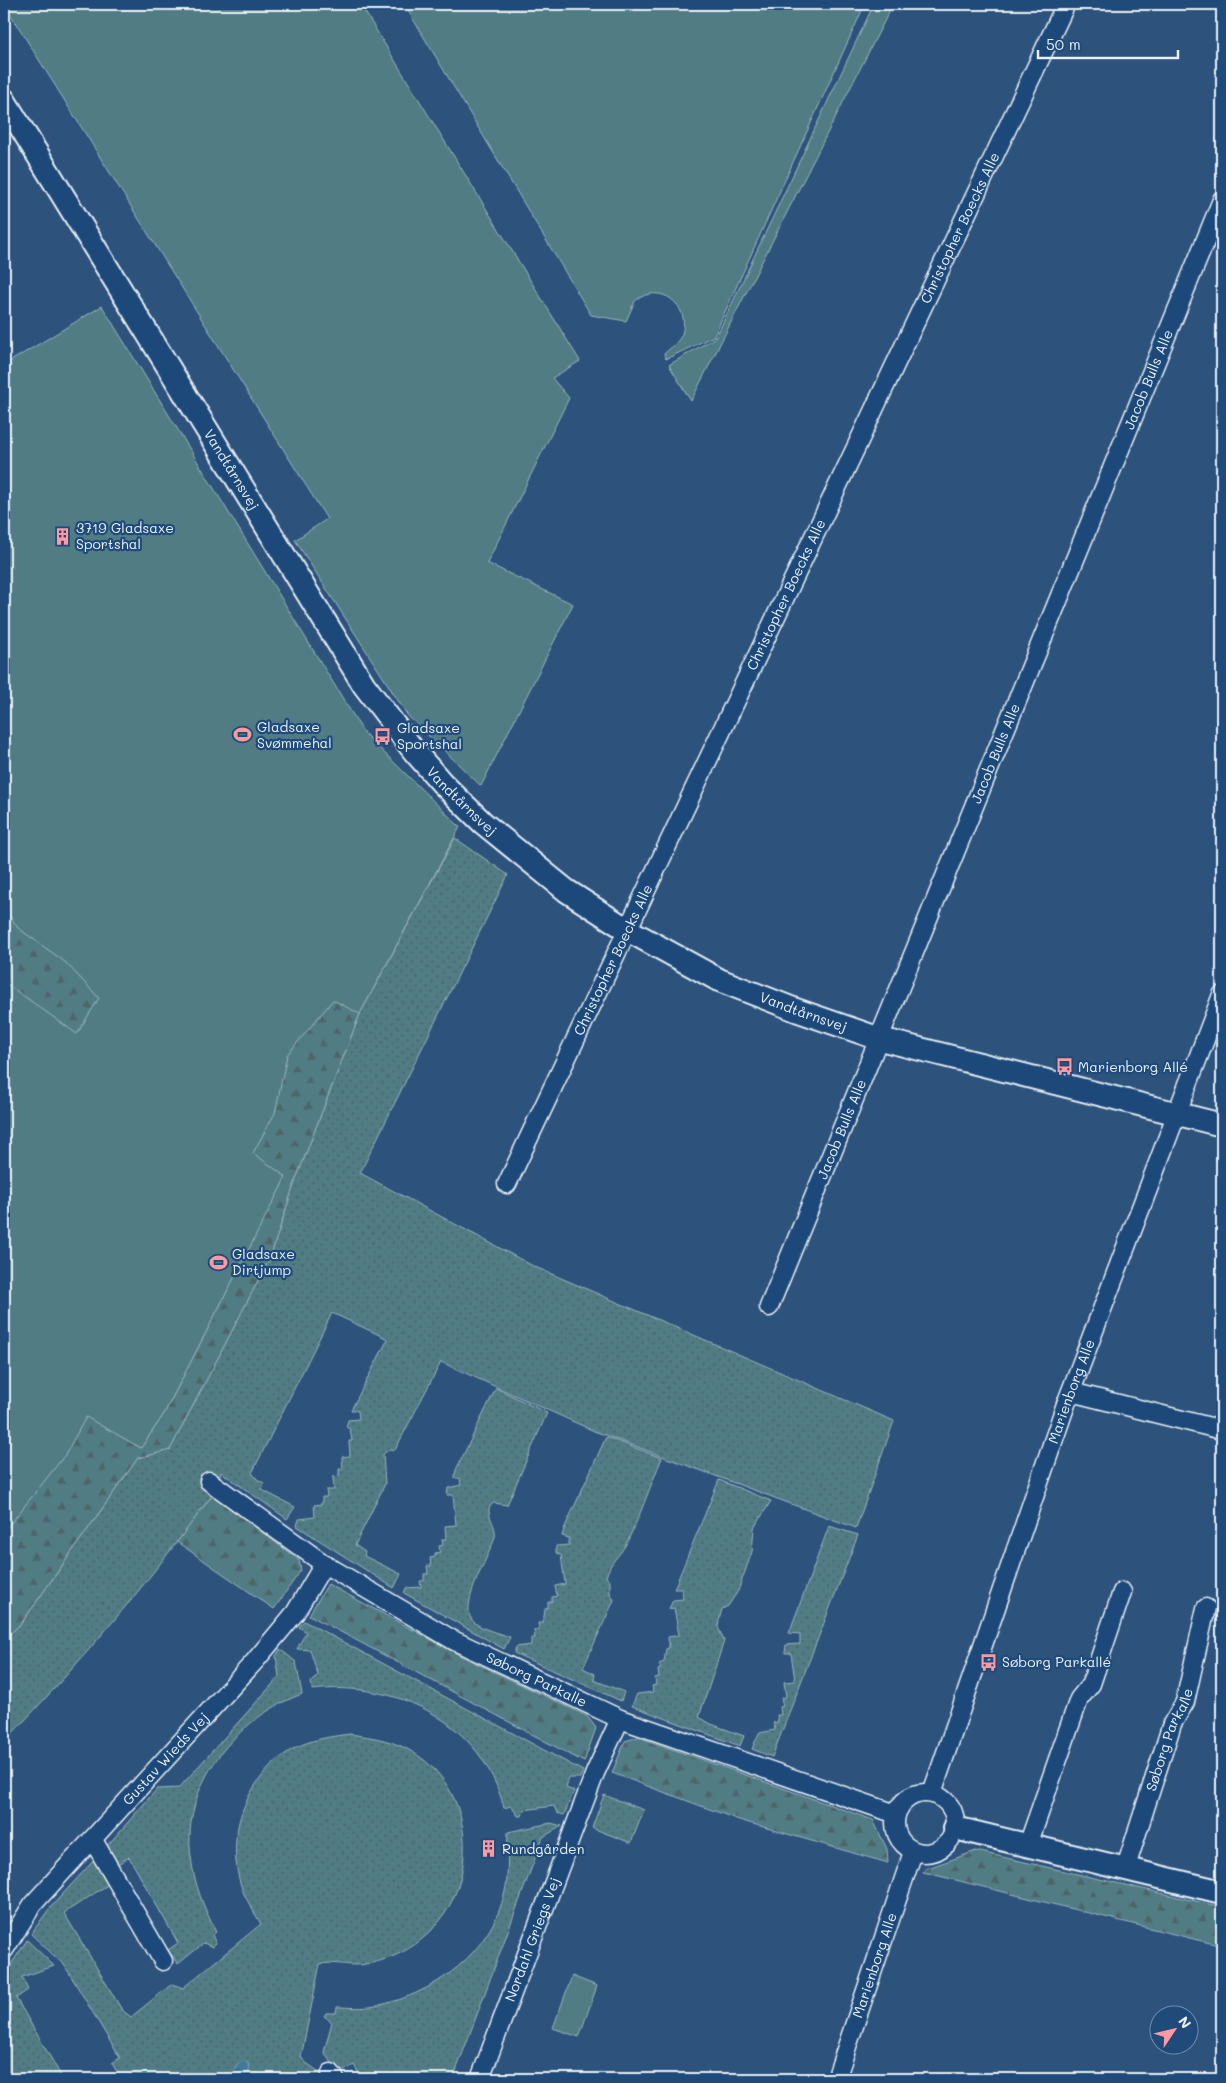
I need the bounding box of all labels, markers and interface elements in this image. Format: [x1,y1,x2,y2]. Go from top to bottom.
scale bar [1038,28,1178,60]
text: 50 m [1046,34,1081,54]
street label: Christopher Boecks Alle [916,149,1003,306]
street label: Jacob Bulls Alle [1119,327,1177,432]
street label: Vandtårnsvej [200,425,264,513]
street label: Christopher Boecks Alle [742,516,830,673]
place label: 3719 Gladsaxe Sportshal [76,518,174,553]
building icon: 3719 Gladsaxe Sportshal [52,526,72,546]
street label: Jacob Bulls Alle [966,700,1024,806]
place label: Gladsaxe Svømmehal [257,717,332,752]
place label: Gladsaxe Sportshal [397,718,462,753]
sports icon: Gladsaxe Svømmehal [233,725,253,745]
bus stop icon: Gladsaxe Sportshal [373,726,393,746]
street label: Vandtårnsvej [423,762,501,840]
street label: Christopher Boecks Alle [569,881,657,1038]
street label: Vandtårnsvej [757,987,850,1036]
bus stop icon: Marienborg Allé [1054,1057,1074,1077]
place label: Marienborg Allé [1078,1057,1188,1076]
street label: Jacob Bulls Alle [812,1076,870,1182]
place label: Gladsaxe Dirtjump [232,1244,295,1279]
sports icon: Gladsaxe Dirtjump [208,1252,228,1272]
street label: Marienborg Alle [1043,1336,1099,1446]
street label: Søborg Parkalle [483,1647,590,1711]
bus stop icon: Søborg Parkallé [978,1652,998,1672]
place label: Søborg Parkallé [1002,1652,1111,1671]
street label: Søborg Parkalle [1141,1686,1197,1793]
street label: Gustav Wieds Vej [118,1708,213,1809]
building icon: Rundgården [478,1839,498,1859]
place label: Rundgården [502,1839,584,1858]
street label: Nordahl Griegs Vej [500,1874,564,2004]
street label: Marienborg Alle [847,1910,901,2020]
north arrow [1148,2006,1198,2056]
text: N [1174,2012,1196,2032]

